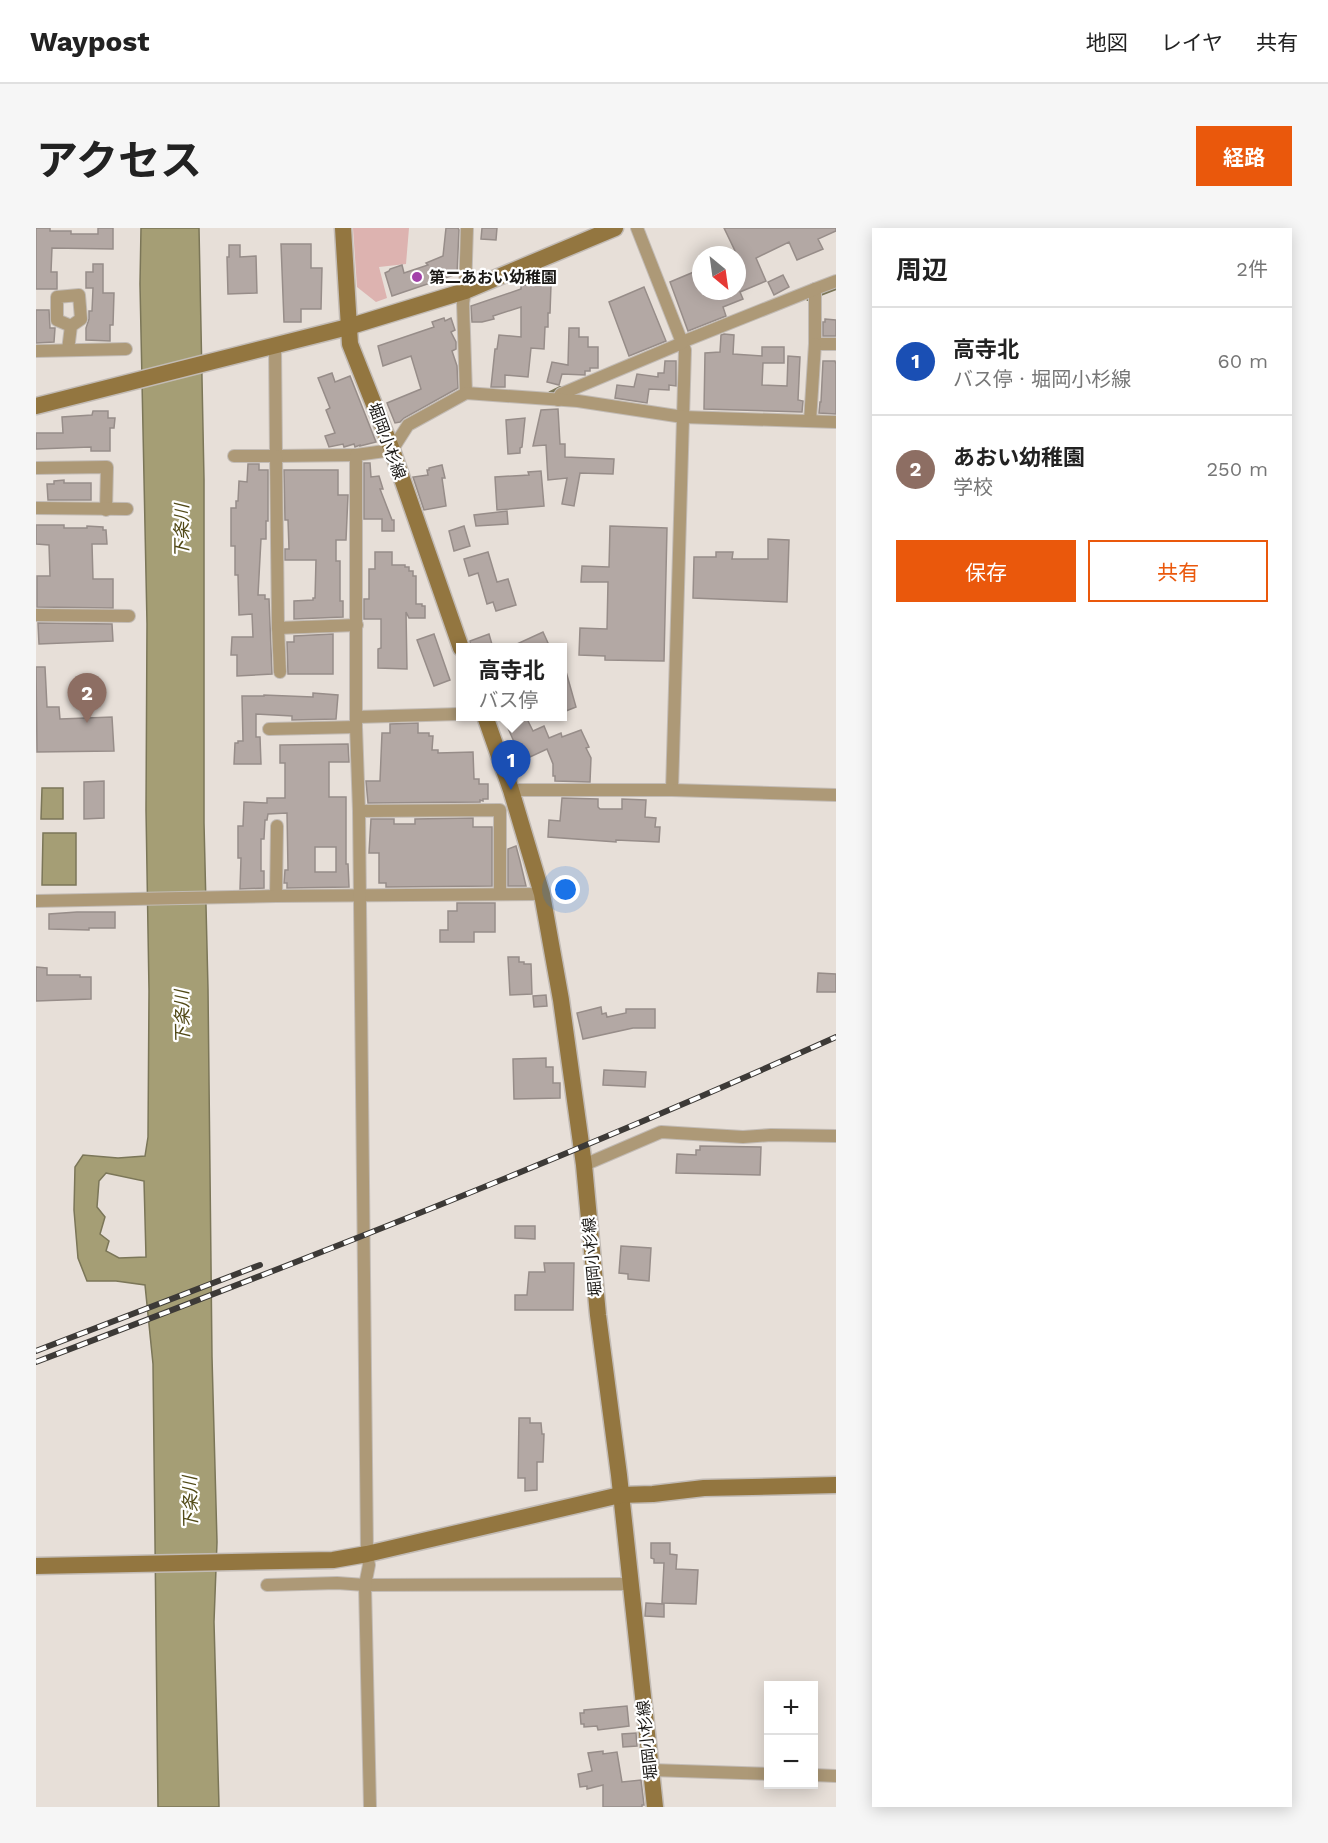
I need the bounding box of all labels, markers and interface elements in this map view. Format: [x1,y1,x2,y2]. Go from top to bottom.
text: Waypost [30,25,149,58]
text: 地図 [1086,30,1128,55]
text: レイヤ [1161,30,1223,55]
text: 共有 [1256,30,1298,55]
button: 経路 [1196,126,1292,186]
text: アクセス [36,136,202,185]
north arrow [692,246,746,300]
text: 周辺 [896,255,948,285]
text: 2件 [1236,257,1268,281]
place label: 第二あおい幼稚園 [429,268,557,287]
marker: 第二あおい幼稚園 [410,270,424,284]
text: 高寺北 [953,337,1019,362]
text: 1 [911,349,920,373]
text: 60 m [1218,349,1268,373]
text: バス停 · 堀岡小杉線 [953,367,1131,391]
street label: 堀岡小杉線 [364,400,410,482]
text: あおい幼稚園 [953,445,1085,470]
text: 2 [910,457,921,481]
text: 250 m [1206,457,1268,481]
text: 学校 [953,475,993,499]
water label: 下条川 [171,502,192,558]
button: 保存 [896,540,1076,602]
button: 共有 [1088,540,1268,602]
popup [456,643,567,721]
text: 高寺北 [478,658,545,683]
pin: 2 [68,674,106,723]
text: バス停 [478,688,538,712]
pin: 1 [492,740,530,790]
your location [551,875,580,904]
water label: 下条川 [171,988,193,1044]
street label: 堀岡小杉線 [579,1216,605,1298]
water label: 下条川 [179,1474,201,1530]
map controls [764,1681,818,1789]
button: + [764,1681,818,1735]
street label: 堀岡小杉線 [633,1699,661,1781]
button: − [764,1735,818,1789]

